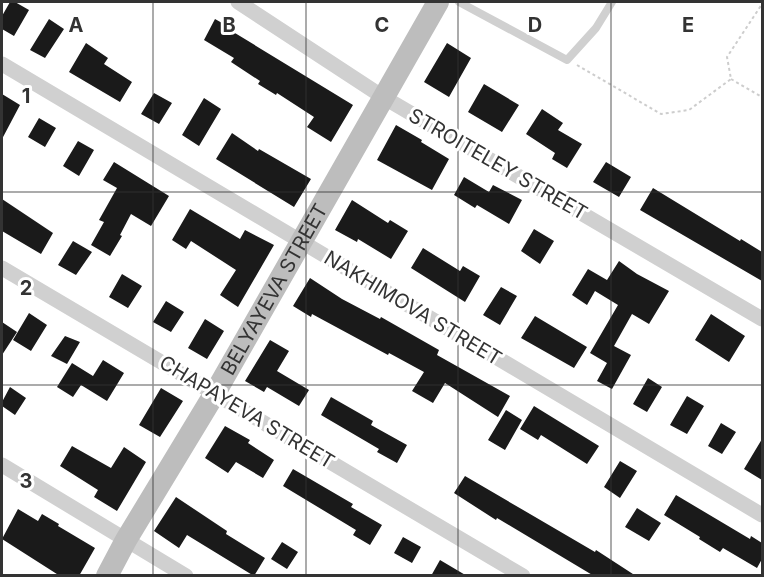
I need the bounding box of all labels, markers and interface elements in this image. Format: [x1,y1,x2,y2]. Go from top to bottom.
text: A [69,13,84,37]
text: B [222,13,236,37]
text: C [375,13,389,37]
text: D [528,13,542,37]
text: E [682,13,694,37]
text: 1 [22,84,30,108]
street label: STROITELEY STREET [404,103,592,225]
street label: BELYAYEVA STREET [216,199,332,379]
street label: NAKHIMOVA STREET [320,246,506,370]
text: 2 [20,276,32,300]
street label: CHAPAYEVA STREET [155,350,339,474]
text: 3 [20,469,32,493]

